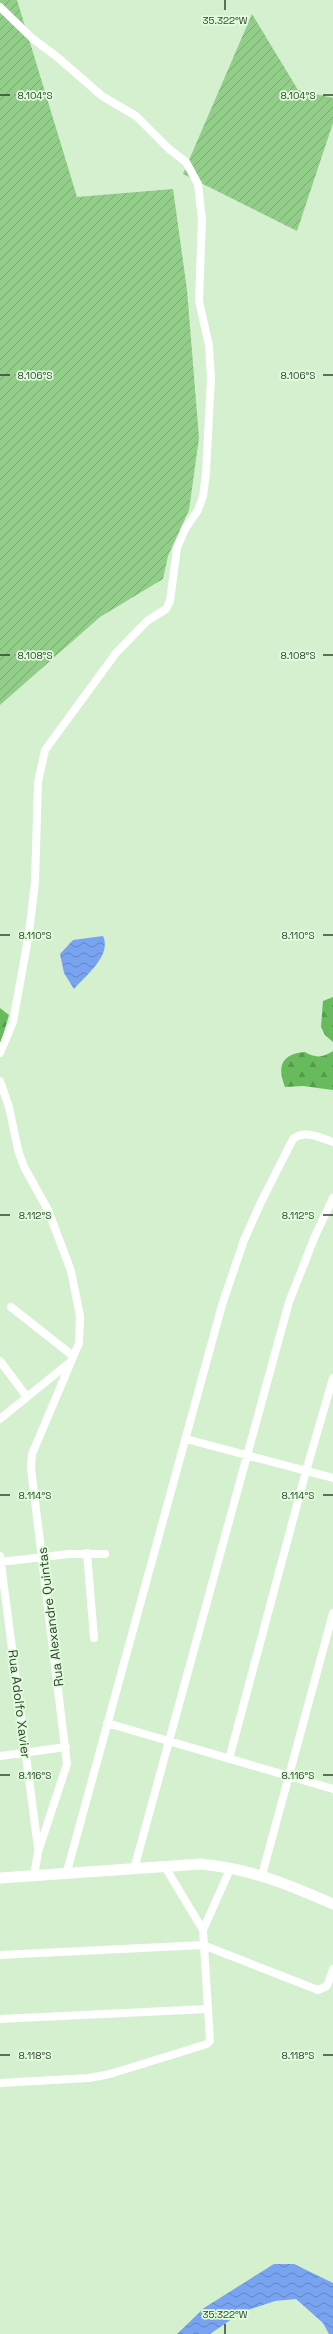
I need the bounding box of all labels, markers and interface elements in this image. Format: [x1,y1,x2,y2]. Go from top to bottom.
text: 35.322°W [202,14,248,27]
text: 8.104°S [17,89,53,102]
text: 8.104°S [280,89,316,102]
text: 8.106°S [17,369,53,382]
text: 8.106°S [280,369,316,382]
text: 8.108°S [17,649,53,662]
text: 8.108°S [280,649,316,662]
text: 8.110°S [18,929,52,942]
text: 8.110°S [281,929,315,942]
text: 8.112°S [19,1209,51,1222]
text: 8.112°S [282,1209,314,1222]
text: 8.114°S [19,1489,51,1502]
text: 8.114°S [282,1489,314,1502]
street label: Rua Alexandre Quintas [33,1546,67,1688]
street label: Rua Adolfo Xavier [4,1649,35,1760]
text: 8.116°S [19,1769,51,1782]
text: 8.116°S [282,1769,314,1782]
text: 8.118°S [19,2049,51,2062]
text: 8.118°S [282,2049,314,2062]
text: 35.322°W [202,2308,248,2321]

